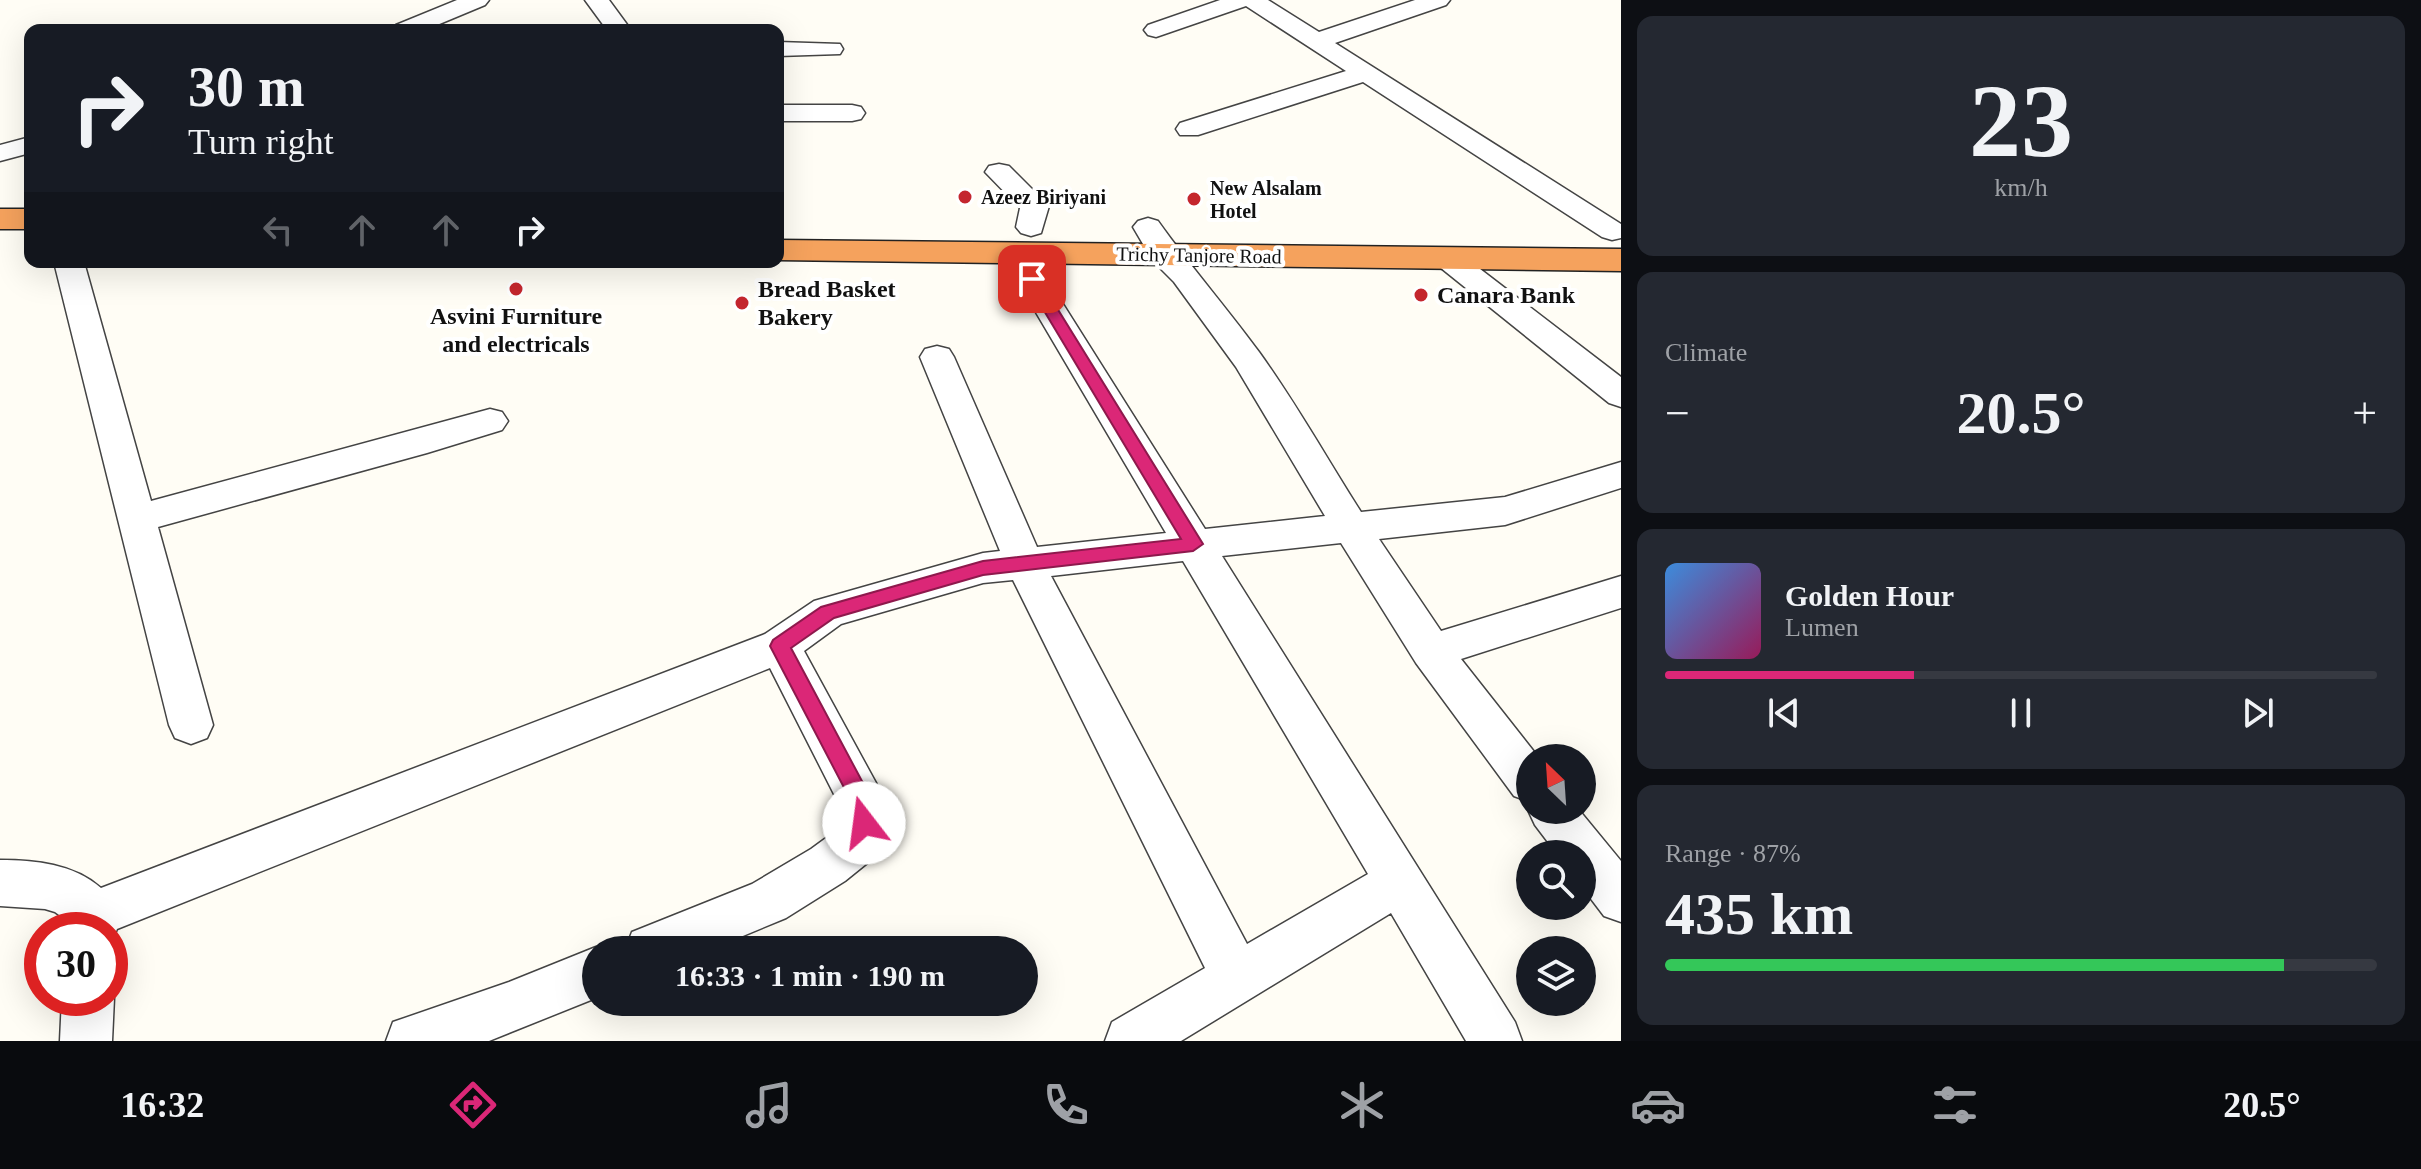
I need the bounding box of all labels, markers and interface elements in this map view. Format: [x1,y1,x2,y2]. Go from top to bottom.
icon: right [56,56,160,160]
text: 30 m [188,56,305,118]
text: 23 [1969,63,2073,178]
text: Turn right [188,122,334,162]
text: km/h [1994,173,2048,202]
place label: New Alsalam Hotel [1210,177,1322,222]
place label: Azeez Biriyani [981,186,1106,209]
marker: Azeez Biriyani [956,188,974,206]
marker: New Alsalam Hotel [1185,190,1203,208]
icon: left [256,208,300,252]
icon: ahead [340,208,384,252]
icon: ahead [424,208,468,252]
icon: right [508,208,552,252]
street label: Trichy Tanjore Road [1116,243,1282,268]
pin [998,245,1066,313]
icon: arrive [1010,257,1054,301]
place label: Bread Basket Bakery [758,276,896,330]
marker: Asvini Furniture and electricals [507,280,525,298]
place label: Canara Bank [1437,282,1576,308]
marker: Canara Bank [1412,286,1430,304]
marker: Bread Basket Bakery [733,294,751,312]
place label: Asvini Furniture and electricals [430,303,602,357]
text: Climate [1665,338,1747,367]
text: 20.5° [1957,380,2086,446]
text: − [1665,389,1690,438]
text: + [2352,389,2377,438]
text: Golden Hour [1785,579,1954,612]
text: Lumen [1785,613,1859,642]
icon: previous [1762,691,1806,735]
icon: pause [1999,691,2043,735]
icon: next [2236,691,2280,735]
north arrow [1516,744,1596,824]
map controls [1516,744,1596,1016]
position arrow [822,781,906,865]
text: Range · 87% [1665,839,1801,868]
button: search [1516,840,1596,920]
text: 435 km [1665,881,1853,947]
speed limit sign: 30 [24,912,128,1016]
button: layers [1516,936,1596,1016]
text: 16:33 · 1 min · 190 m [675,959,945,992]
icon: directions [445,1077,501,1133]
icon: music [741,1077,797,1133]
icon: phone [1038,1077,1094,1133]
icon: climate [1334,1077,1390,1133]
icon: car [1630,1077,1686,1133]
icon: filters [1927,1077,1983,1133]
text: 16:32 [120,1085,204,1125]
text: 20.5° [2223,1085,2301,1125]

